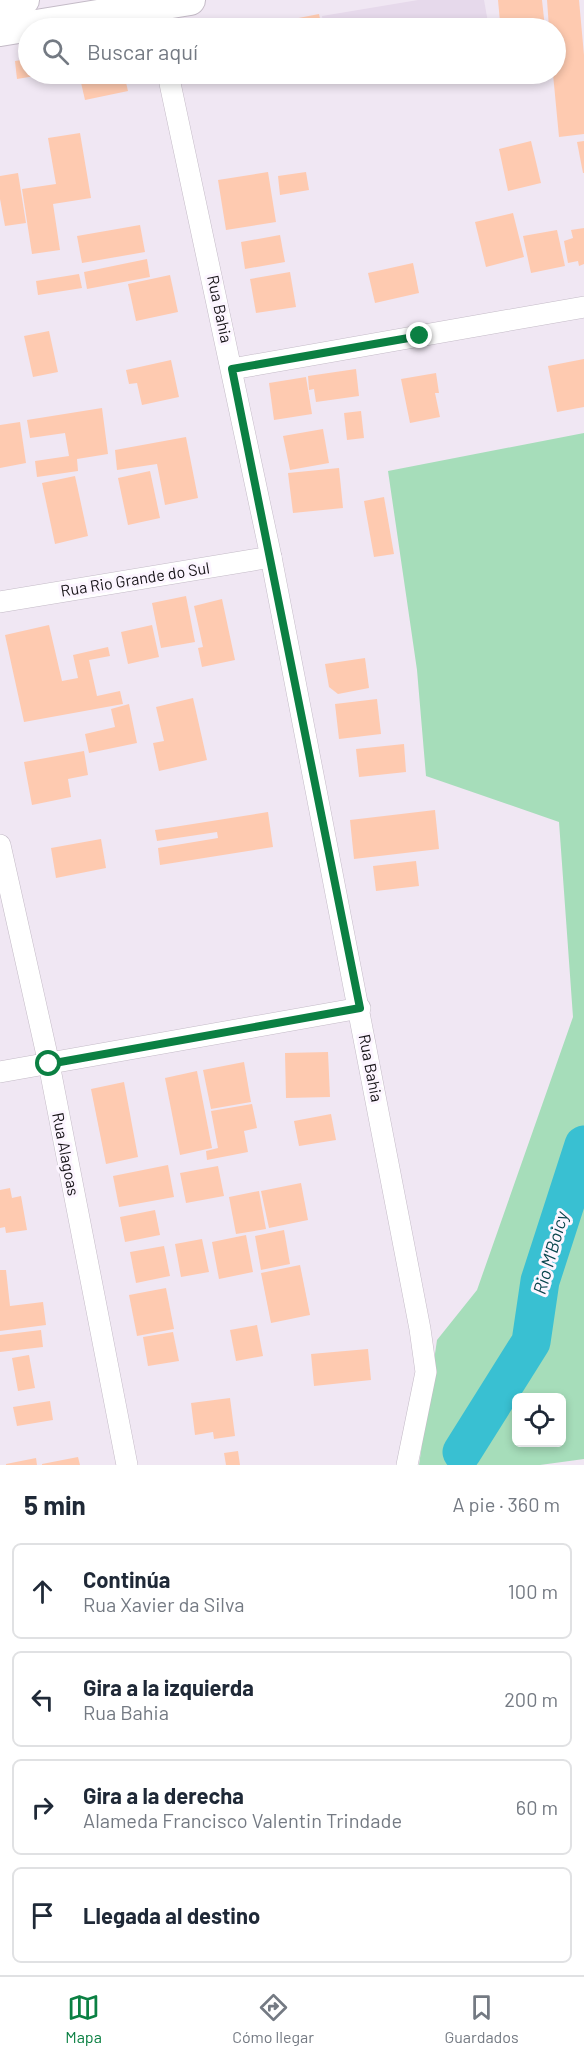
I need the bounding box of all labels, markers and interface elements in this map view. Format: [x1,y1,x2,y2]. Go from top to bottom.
search box [18,18,566,84]
icon: search [39,35,72,68]
text: Buscar aquí [87,38,198,64]
street label: Rua Bahia [204,273,237,344]
route end [406,322,432,348]
street label: Rua Rio Grande do Sul [59,557,211,600]
street label: Rua Bahia [356,1032,387,1103]
route start [35,1050,61,1076]
street label: Rua Alagoas [49,1111,84,1197]
water label: Rio M'Boicy [528,1208,573,1297]
map controls [512,1393,566,1447]
button: locate [512,1393,566,1447]
text: 5 min [24,1489,86,1520]
text: A pie · 360 m [452,1492,560,1516]
text: Continúa [83,1566,170,1592]
icon: ahead [26,1575,59,1608]
text: 100 m [508,1579,558,1603]
text: Rua Xavier da Silva [83,1592,244,1616]
text: Gira a la izquierda [83,1674,254,1700]
icon: left [26,1683,59,1716]
text: 200 m [504,1687,558,1711]
text: Rua Bahia [83,1700,169,1724]
text: Gira a la derecha [83,1782,244,1808]
icon: right [26,1791,59,1824]
text: 60 m [516,1795,558,1819]
text: Alameda Francisco Valentin Trindade [83,1808,402,1832]
icon: arrive [26,1899,59,1932]
text: Llegada al destino [83,1902,260,1928]
tab: Mapa [65,1991,102,2046]
tab: Cómo llegar [232,1991,314,2046]
tab: Guardados [444,1991,519,2046]

